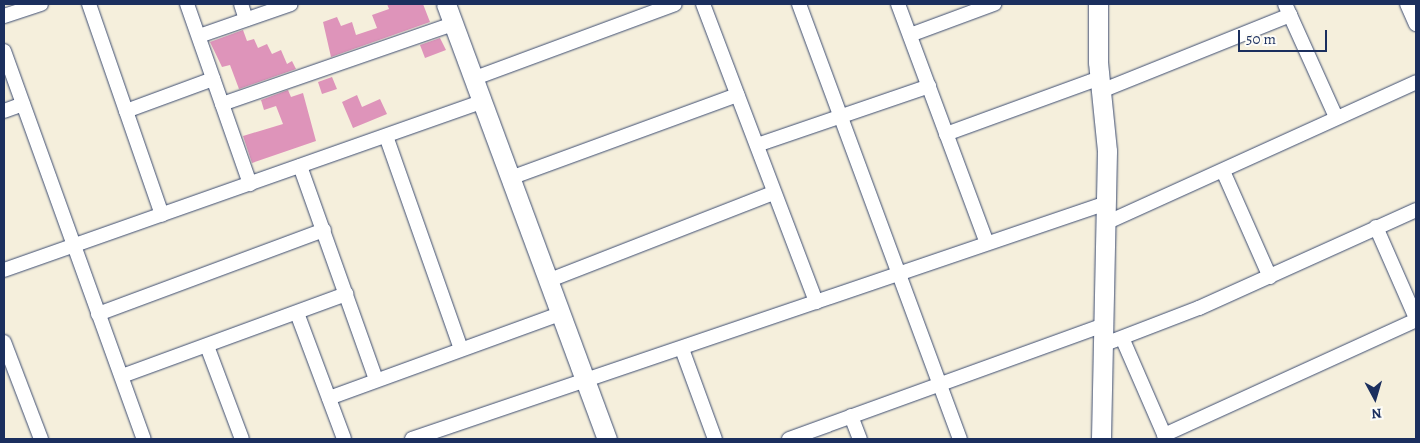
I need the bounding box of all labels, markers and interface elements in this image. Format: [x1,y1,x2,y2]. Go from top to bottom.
scale bar [1240,20,1329,52]
text: 50 m [1246,29,1276,49]
north arrow [1350,373,1400,423]
text: N [1371,403,1383,423]

